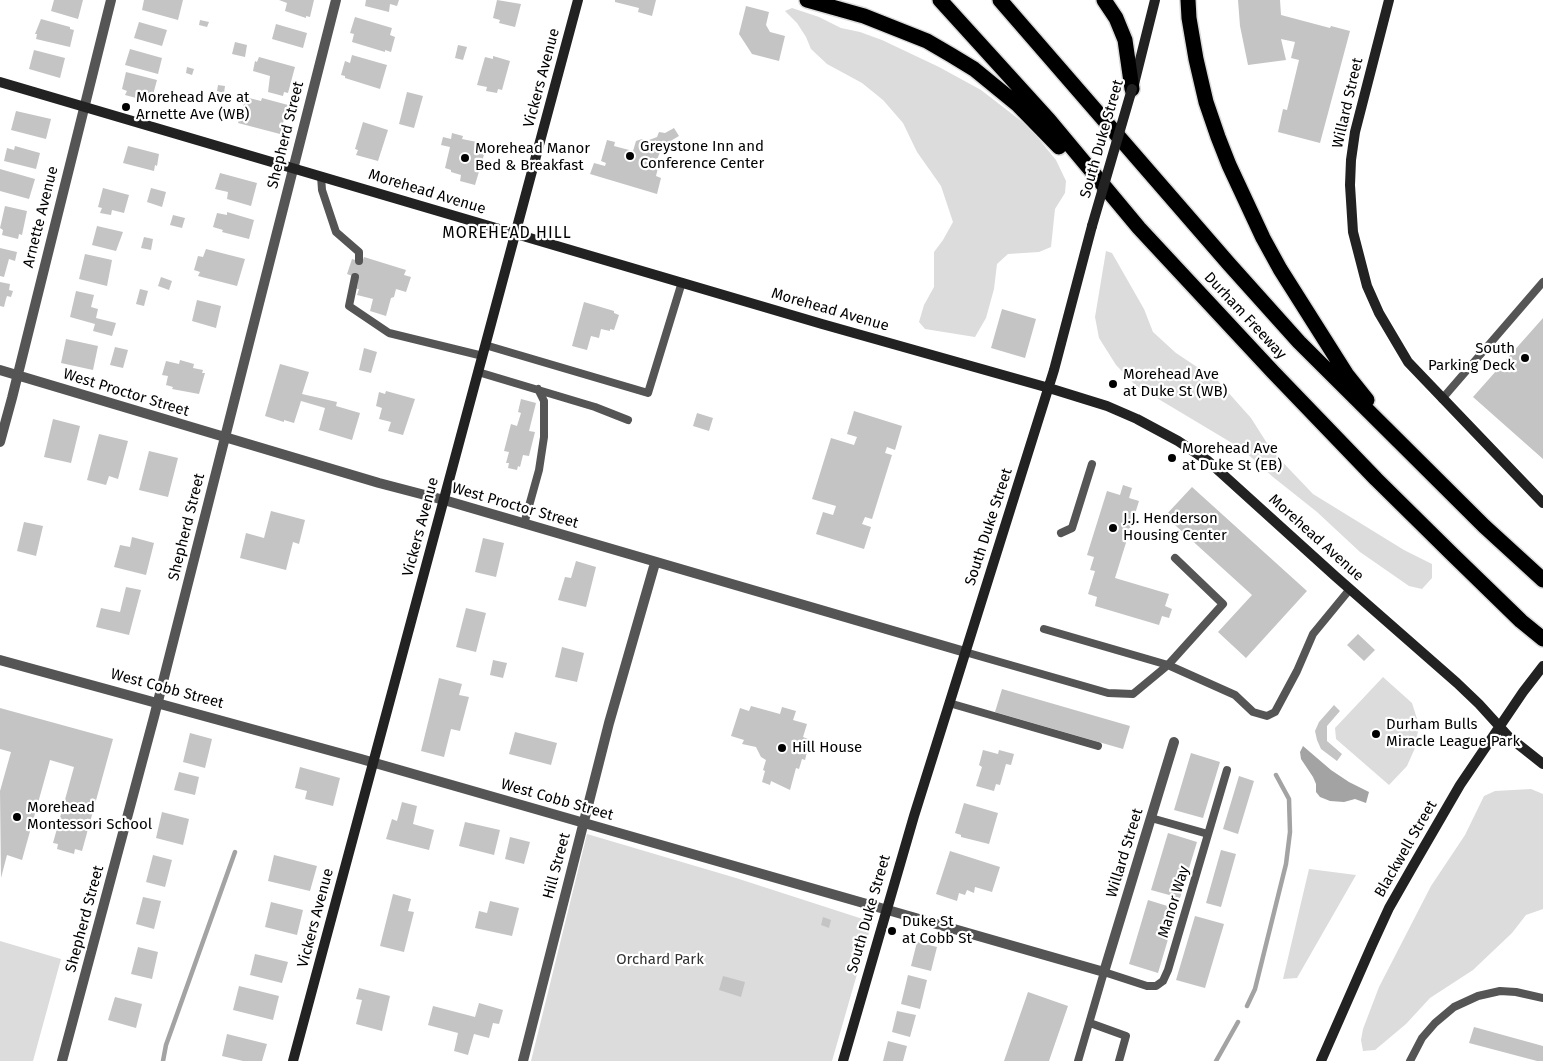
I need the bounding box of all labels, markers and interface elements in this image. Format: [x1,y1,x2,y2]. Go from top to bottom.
street label: Vickers Avenue [520,27,564,129]
street label: Willard Street [1329,56,1367,150]
street label: South Duke Street [1076,78,1128,200]
street label: Shepherd Street [264,79,308,191]
place label: Morehead Ave at Arnette Ave (WB) [136,89,250,124]
marker: Morehead Ave at Arnette Ave (WB) [120,101,132,113]
place label: Greystone Inn and Conference Center [640,138,764,173]
place label: Morehead Manor Bed & Breakfast [475,140,590,175]
marker: Greystone Inn and Conference Center [624,150,636,162]
marker: Morehead Manor Bed & Breakfast [459,152,471,164]
street label: Arnette Avenue [20,164,62,270]
street label: Morehead Avenue [366,166,488,218]
district label: MOREHEAD HILL [441,224,573,244]
street label: Durham Freeway [1200,269,1290,363]
street label: Morehead Avenue [769,285,891,335]
place label: South Parking Deck [1428,340,1515,375]
marker: South Parking Deck [1519,352,1531,364]
street label: West Proctor Street [61,365,191,421]
place label: Morehead Ave at Duke St (WB) [1123,366,1227,401]
marker: Morehead Ave at Duke St (WB) [1107,378,1119,390]
place label: Morehead Ave at Duke St (EB) [1182,440,1282,475]
marker: Morehead Ave at Duke St (EB) [1166,452,1178,464]
street label: South Duke Street [961,466,1017,588]
street label: Shepherd Street [165,471,209,583]
street label: Vickers Avenue [399,476,443,578]
street label: West Proctor Street [450,479,580,533]
street label: Morehead Avenue [1265,491,1367,585]
place label: J.J. Henderson Housing Center [1123,510,1227,545]
marker: J.J. Henderson Housing Center [1107,522,1119,534]
street label: West Cobb Street [109,665,225,713]
place label: Durham Bulls Miracle League Park [1386,716,1520,751]
marker: Durham Bulls Miracle League Park [1370,728,1382,740]
place label: Hill House [792,739,862,757]
marker: Hill House [776,742,788,754]
street label: West Cobb Street [499,775,615,825]
street label: Blackwell Street [1371,797,1441,901]
place label: Morehead Montessori School [27,799,152,834]
street label: Willard Street [1103,806,1147,900]
marker: Morehead Montessori School [11,811,23,823]
street label: Hill Street [540,831,574,901]
street label: South Duke Street [843,853,895,975]
street label: Shepherd Street [62,864,108,974]
street label: Manor Way [1155,864,1193,940]
street label: Vickers Avenue [294,867,338,969]
place label: Duke St at Cobb St [902,913,972,948]
marker: Duke St at Cobb St [886,925,898,937]
park label: Orchard Park [616,951,704,969]

